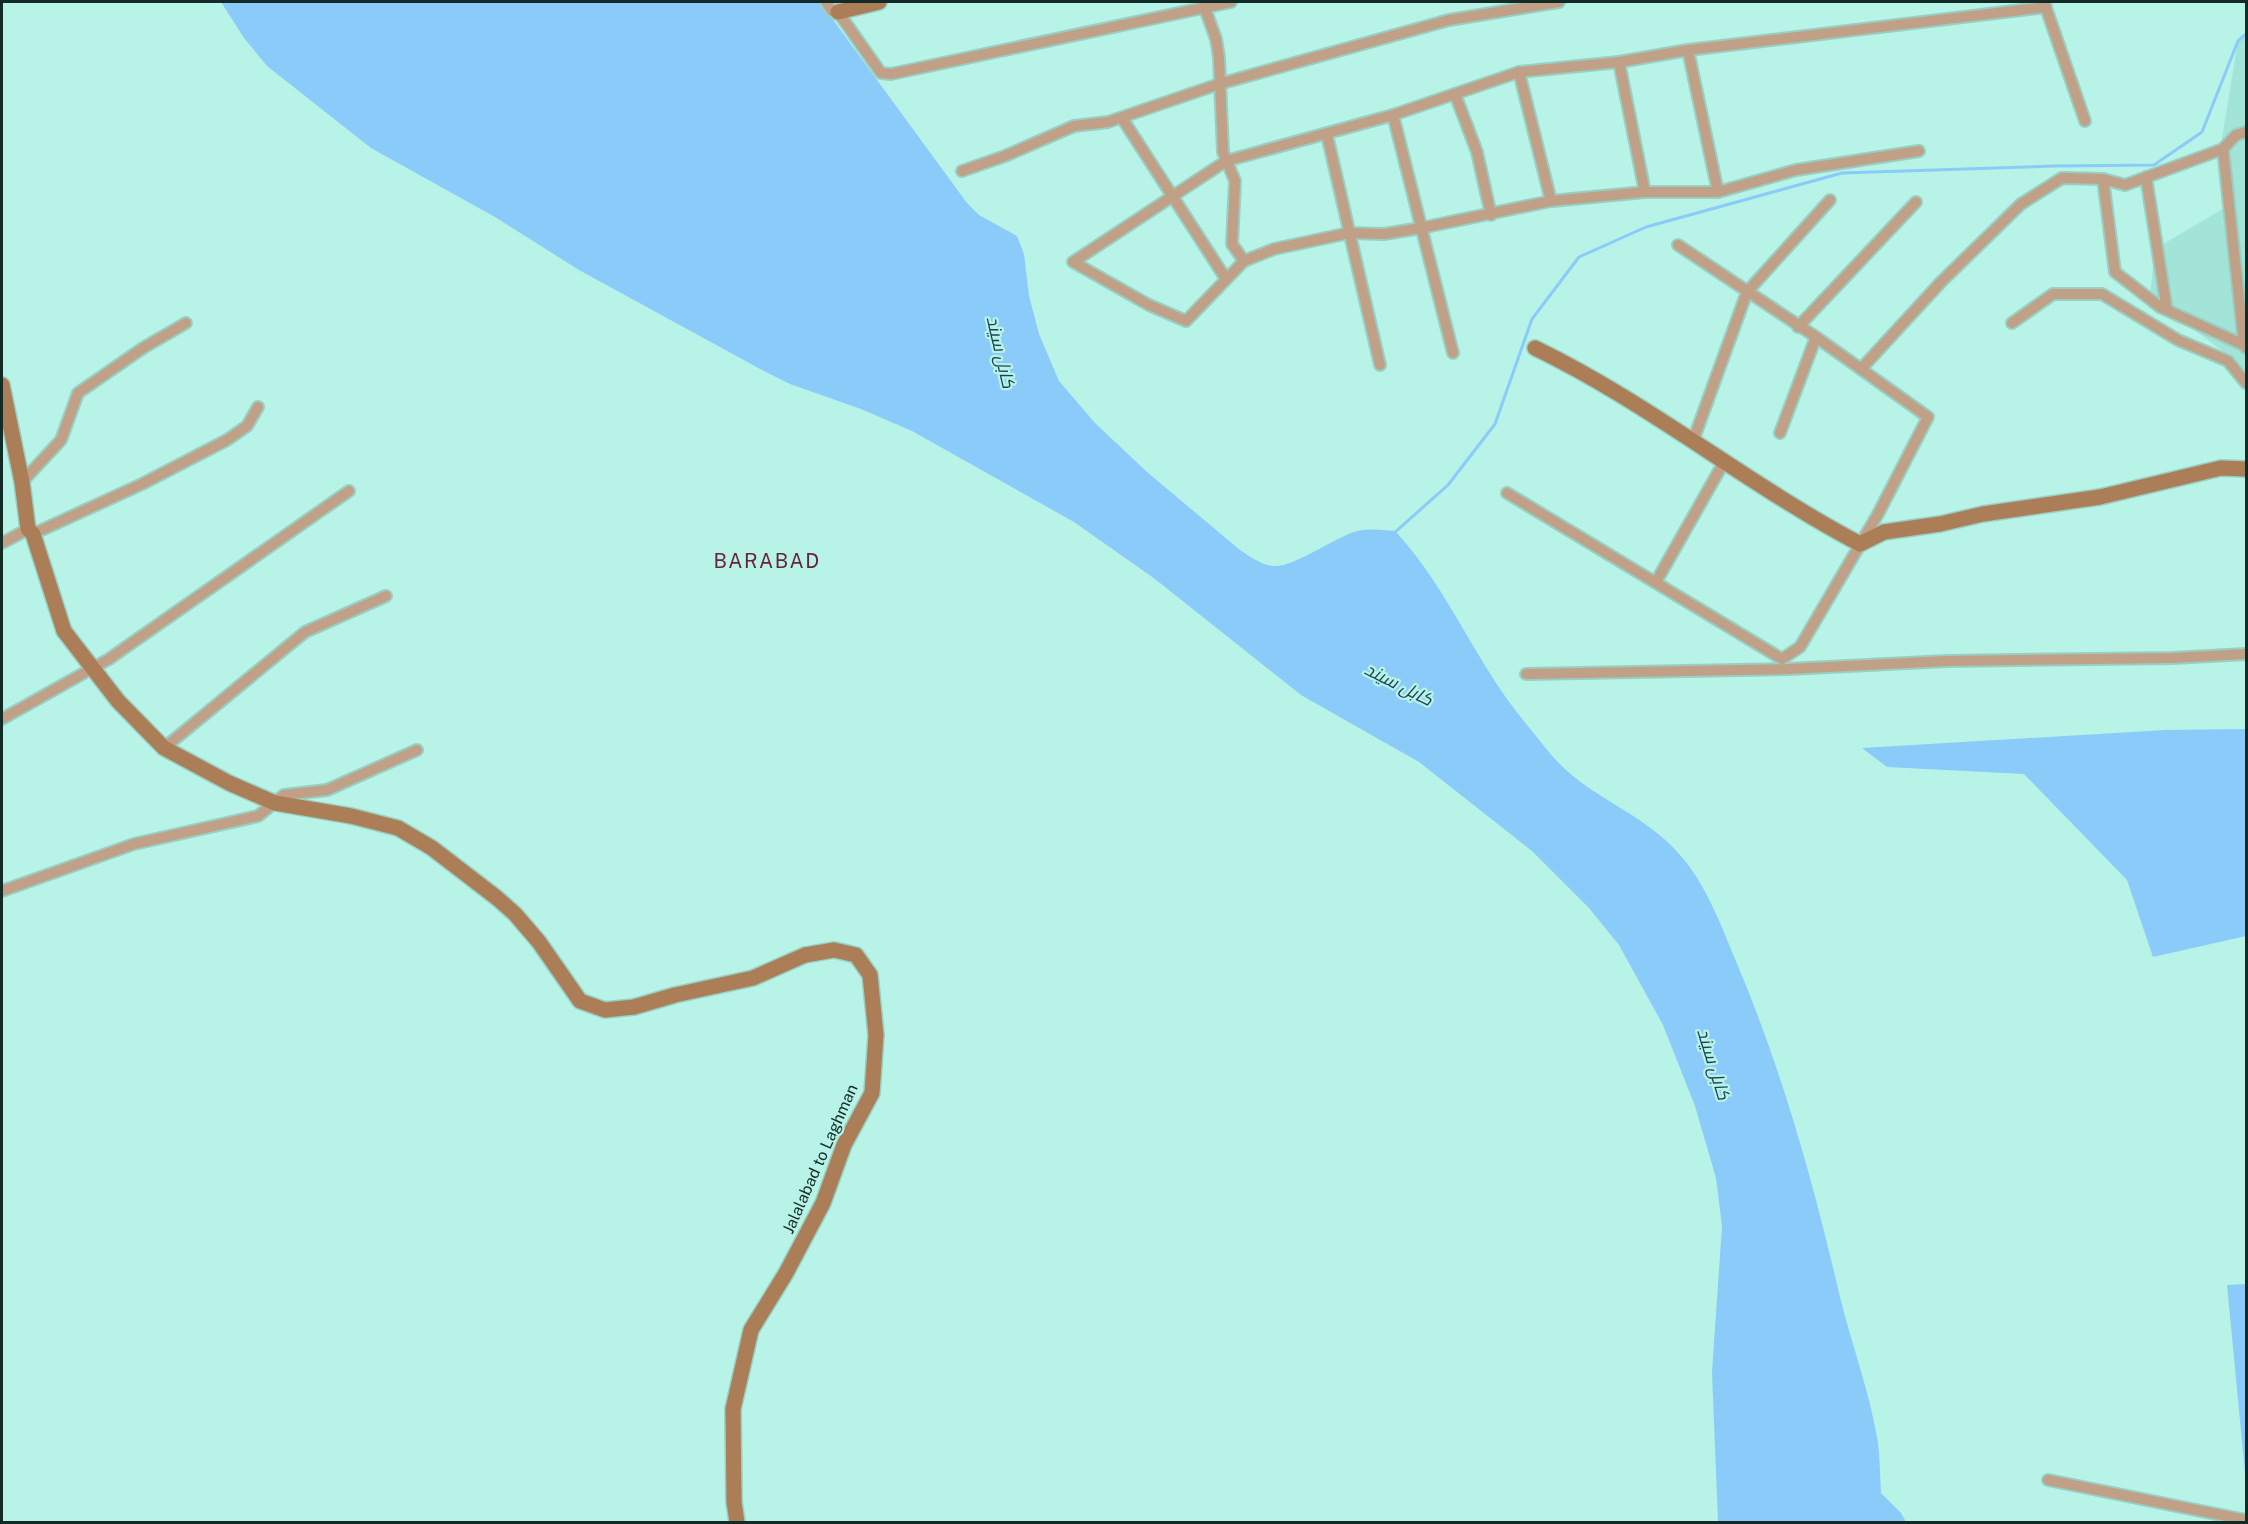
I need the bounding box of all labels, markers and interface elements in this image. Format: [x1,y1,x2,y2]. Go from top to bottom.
water label: کابل سيند [982,314,1020,391]
district label: BARABAD [713,549,821,573]
water label: کابل سيند [1361,658,1437,711]
water label: کابل سيند [1692,1026,1735,1103]
street label: Jalalabad to Laghman [778,1081,862,1237]

